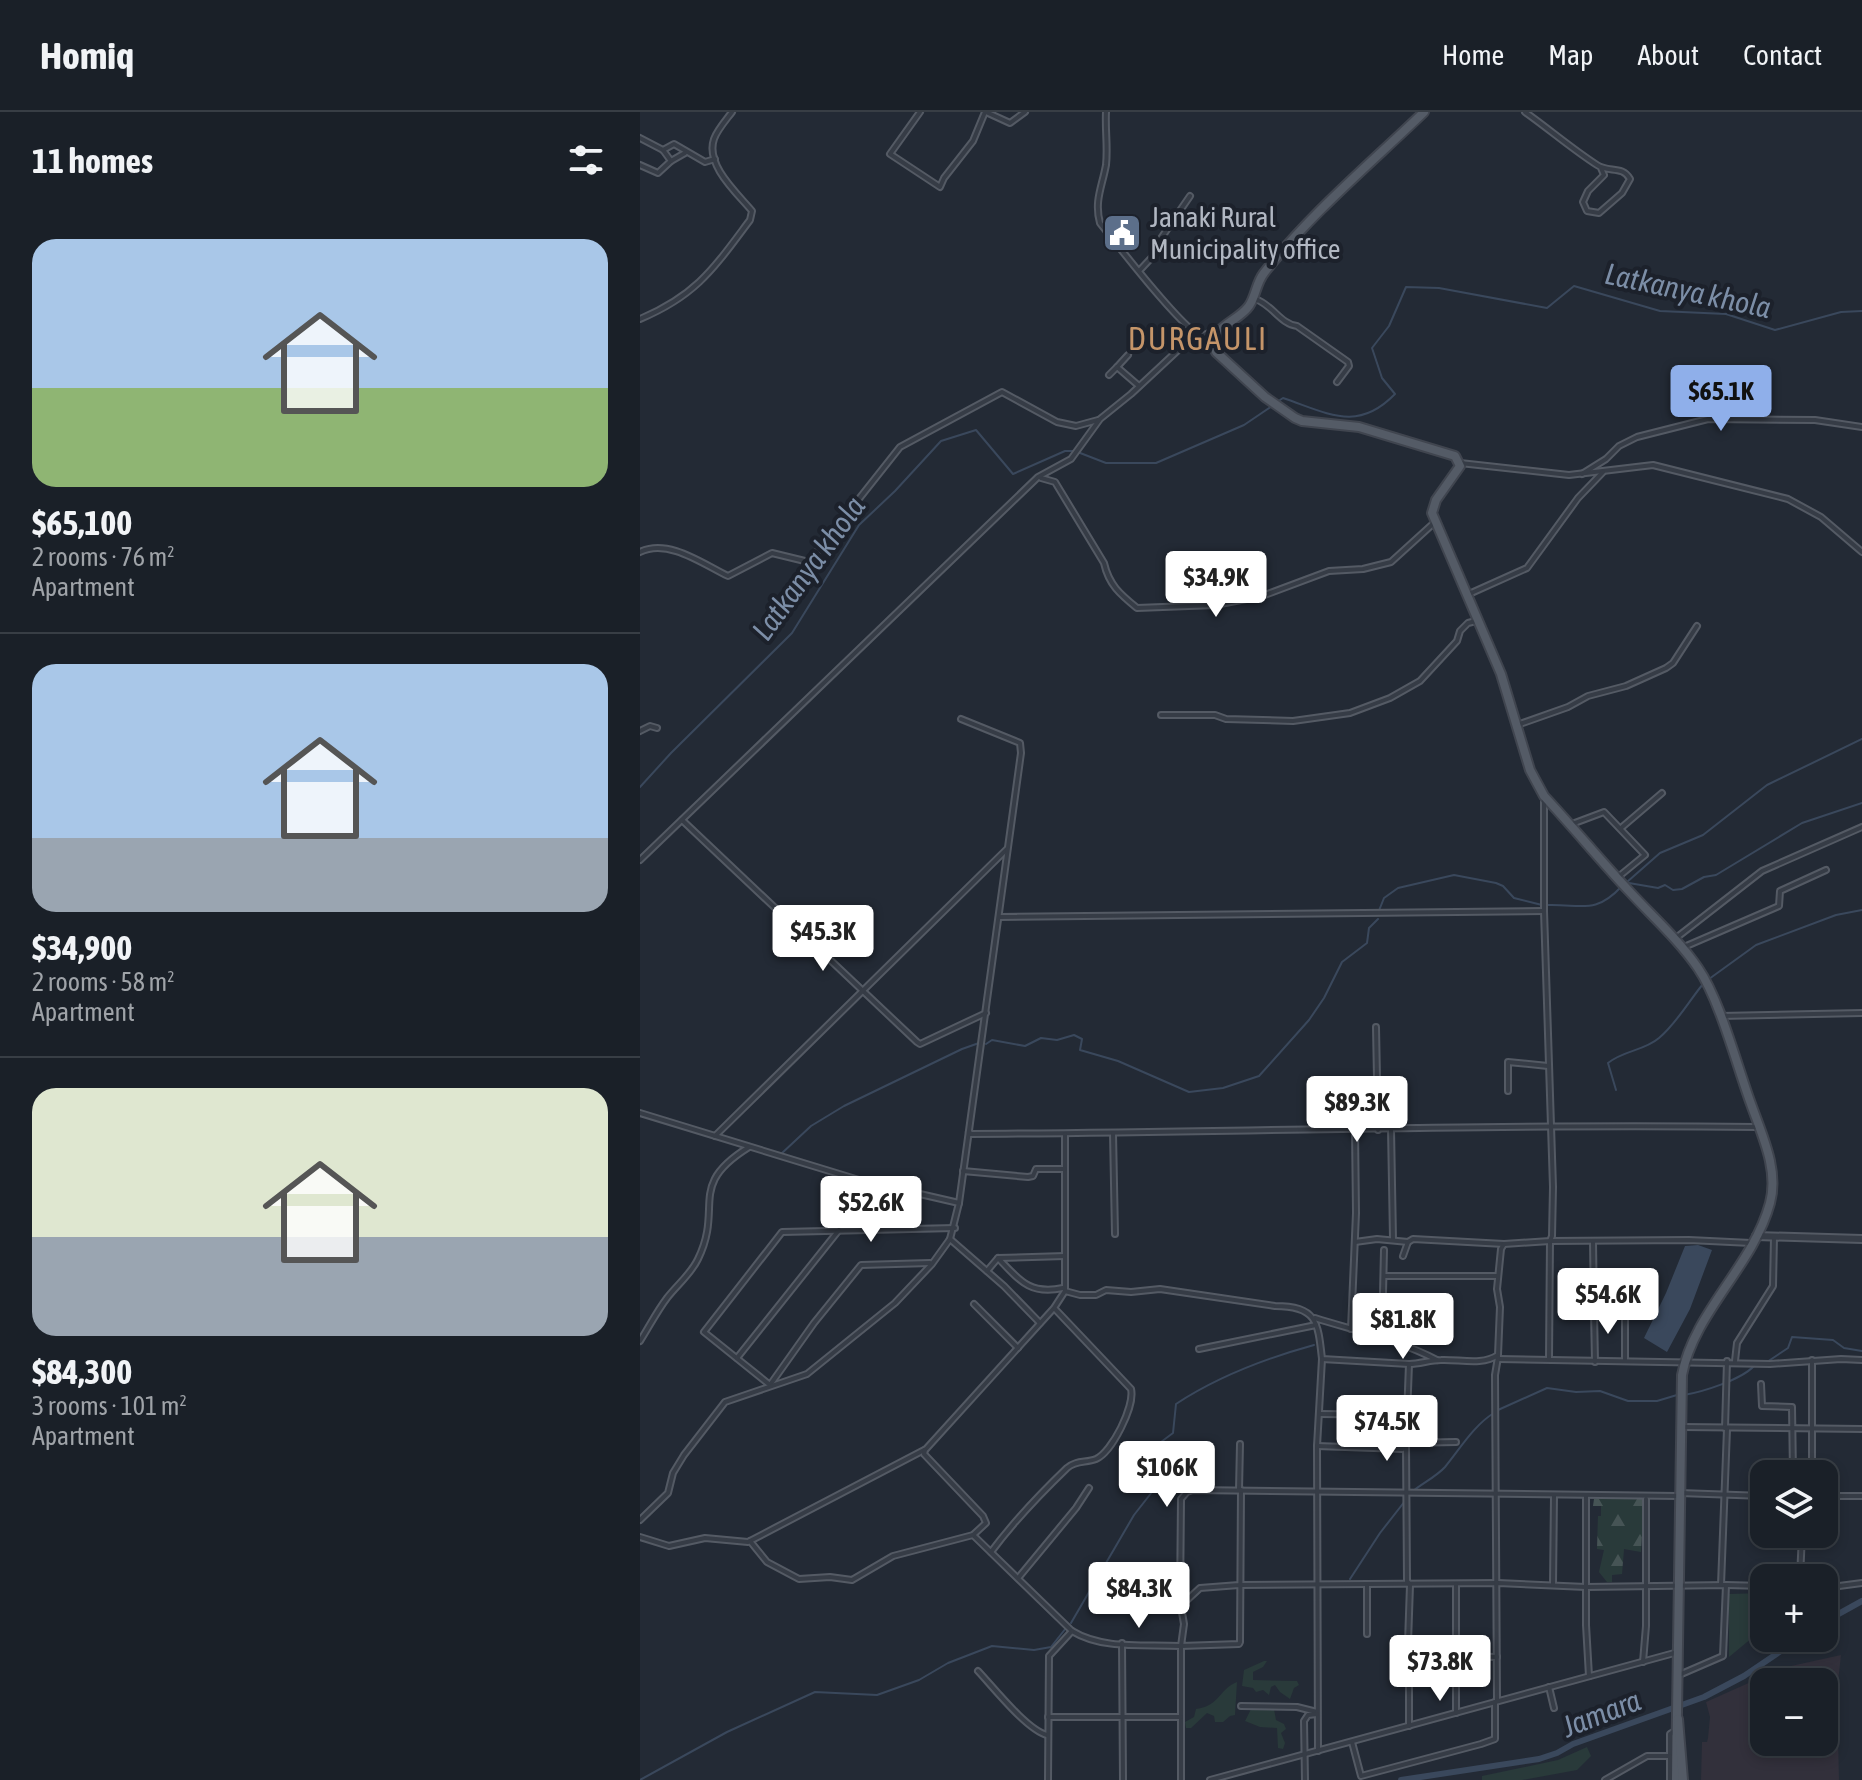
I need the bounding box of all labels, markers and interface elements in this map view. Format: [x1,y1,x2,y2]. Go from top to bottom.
text: Homiq [40,34,134,77]
text: Home [1442,39,1504,71]
text: Map [1548,39,1593,71]
text: About [1637,39,1699,71]
text: Contact [1743,39,1822,71]
icon: filters [564,138,608,182]
text: 11 homes [32,141,153,180]
place label: Janaki Rural Municipality office [1150,201,1341,265]
public building icon: Janaki Rural Municipality office [1101,212,1143,254]
water label: Latkanya khola [1602,256,1774,324]
icon: home [248,291,392,435]
district label: DURGAULI [1128,320,1268,357]
pin: $65.1K [1656,365,1786,433]
text: $65.1K [1689,376,1753,406]
water label: Latkanya khola [745,490,871,646]
text: $65,100 [32,503,132,542]
text: 2 rooms · 76 m² [32,542,174,572]
pin: $34.9K [1151,551,1281,619]
text: $34.9K [1184,562,1248,592]
text: Apartment [32,572,135,602]
icon: home [248,716,392,860]
pin: $45.3K [758,905,888,973]
text: $45.3K [791,916,855,946]
text: $34,900 [32,928,132,967]
text: 2 rooms · 58 m² [32,967,174,997]
text: Apartment [32,997,135,1027]
pin: $89.3K [1292,1076,1422,1144]
text: $89.3K [1325,1087,1389,1117]
icon: home [248,1140,392,1284]
pin: $52.6K [806,1176,936,1244]
text: $52.6K [839,1187,903,1217]
pin: $54.6K [1543,1268,1673,1336]
text: $54.6K [1576,1279,1640,1309]
pin: $81.8K [1338,1293,1468,1361]
text: $81.8K [1371,1304,1435,1334]
text: $84,300 [32,1352,132,1391]
text: 3 rooms · 101 m² [32,1391,187,1421]
pin: $74.5K [1322,1395,1452,1463]
text: $74.5K [1355,1406,1419,1436]
text: Apartment [32,1421,135,1451]
pin: $106K [1111,1441,1223,1509]
text: $106K [1137,1452,1197,1482]
map controls [1750,1460,1838,1756]
button: layers [1750,1460,1838,1548]
pin: $84.3K [1074,1562,1204,1630]
button: + [1750,1564,1838,1652]
text: $84.3K [1107,1573,1171,1603]
pin: $73.8K [1375,1635,1505,1703]
text: $73.8K [1408,1646,1472,1676]
button: − [1750,1668,1838,1756]
water label: Jamara [1556,1683,1645,1744]

